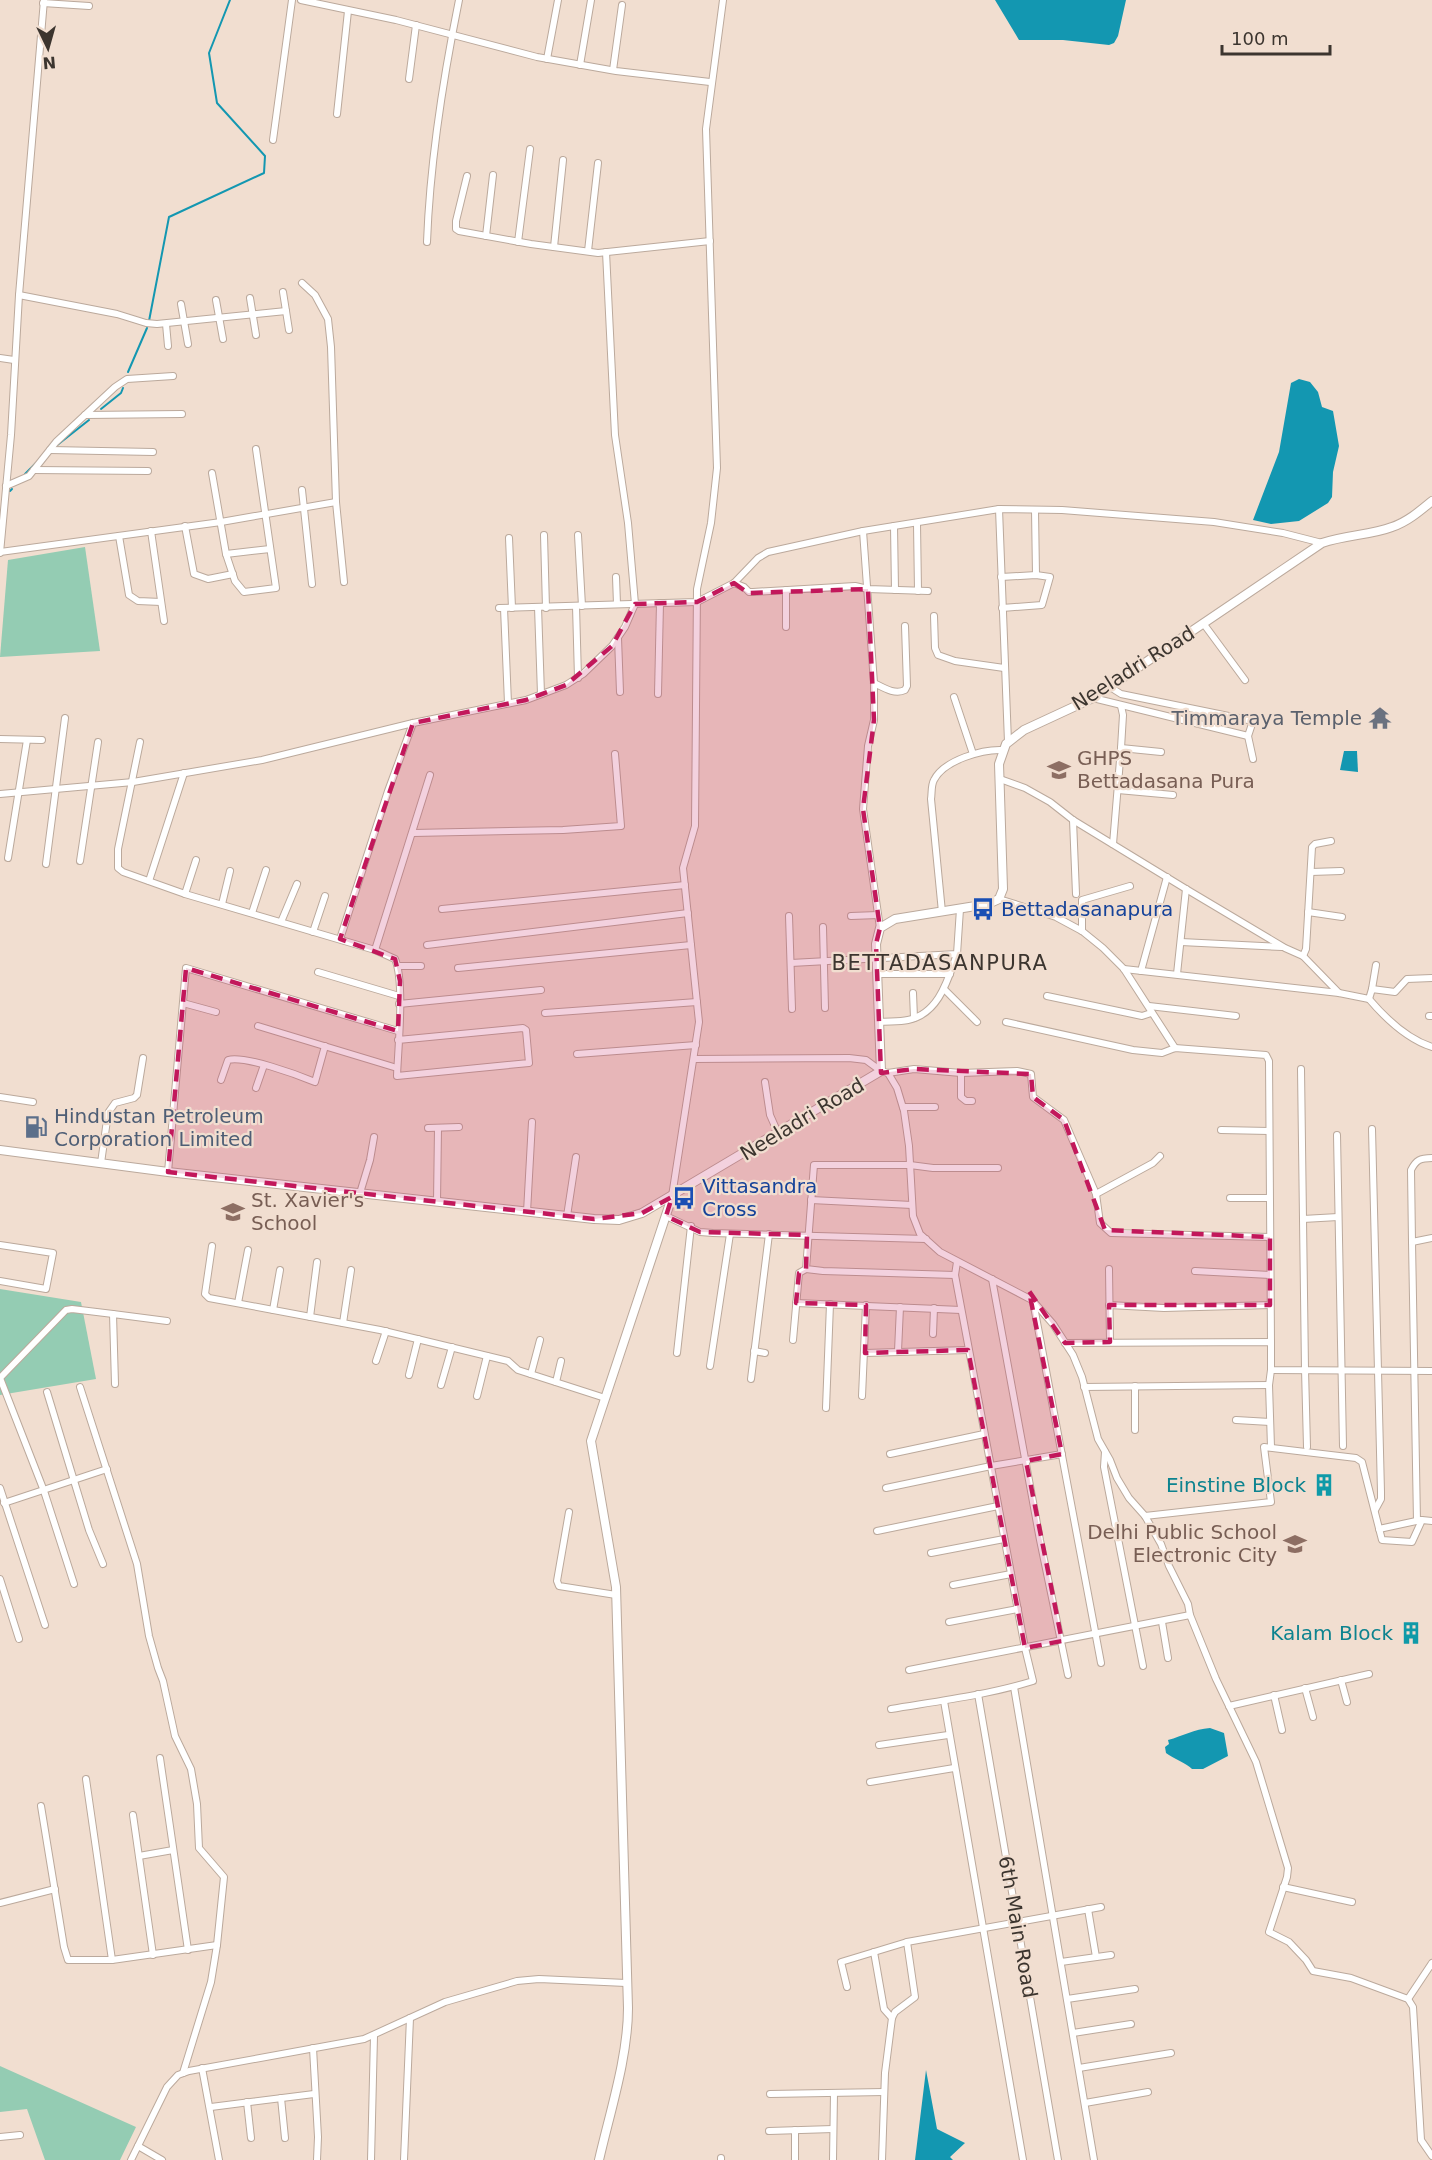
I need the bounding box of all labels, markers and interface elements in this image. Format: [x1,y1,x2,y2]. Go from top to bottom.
north arrow [18,18,78,78]
scale bar [1222,18,1330,56]
text: 100 m [1231,28,1289,49]
text: N [42,52,57,72]
street label: Neeladri Road [1067,621,1199,715]
temple icon: Timmaraya Temple [1367,705,1393,731]
place label: Timmaraya Temple [1171,706,1362,730]
place label: GHPS Bettadasana Pura [1077,746,1255,793]
school or university icon: GHPS Bettadasana Pura [1046,757,1072,783]
bus stop icon: Bettadasanapura [970,896,996,922]
place label: Bettadasanapura [1001,897,1173,921]
district label: BETTADASANPURA [832,951,1048,975]
street label: Neeladri Road [736,1073,868,1165]
place label: Hindustan Petroleum Corporation Limited [54,1104,264,1151]
fuel station icon: Hindustan Petroleum Corporation Limited [23,1114,49,1140]
place label: Vittasandra Cross [702,1174,817,1221]
bus stop icon: Vittasandra Cross [671,1185,697,1211]
place label: St. Xavier's School [251,1188,364,1235]
school or university icon: St. Xavier's School [220,1199,246,1225]
building icon: Einstine Block [1311,1472,1337,1498]
place label: Einstine Block [1166,1473,1306,1497]
place label: Delhi Public School Electronic City [1087,1520,1277,1567]
school or university icon: Delhi Public School Electronic City [1282,1531,1308,1557]
building icon: Kalam Block [1398,1620,1424,1646]
place label: Kalam Block [1270,1621,1393,1645]
street label: 6th Main Road [994,1854,1042,2000]

